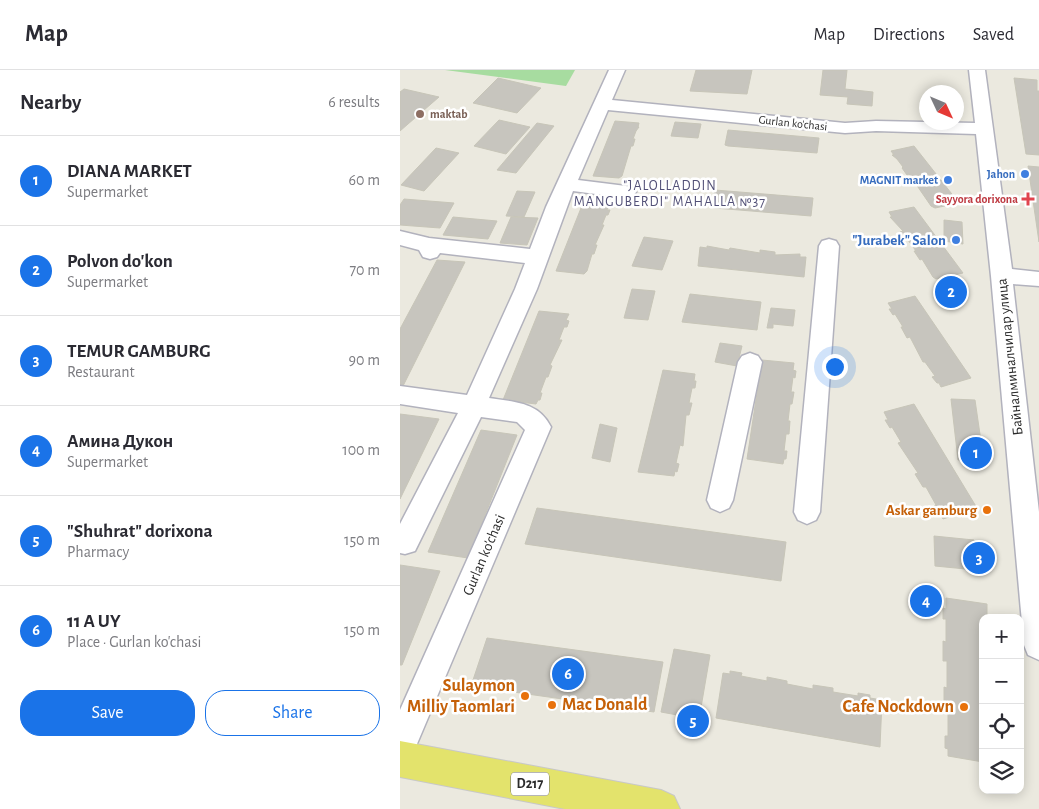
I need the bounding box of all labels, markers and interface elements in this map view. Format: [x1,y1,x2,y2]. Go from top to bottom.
text: Map [25,22,68,46]
text: Map [814,26,845,44]
text: Directions [873,26,945,44]
text: Saved [973,26,1014,44]
north arrow [919,85,964,130]
text: Nearby [20,92,81,113]
text: 6 results [328,94,380,110]
marker: maktab [414,108,426,120]
place label: maktab [430,108,468,120]
street label: Gurlan ko'chasi [758,113,828,133]
text: DIANA MARKET [67,162,192,181]
place label: Jahon [987,168,1015,180]
marker: Jahon [1019,168,1031,180]
text: 1 [33,172,39,188]
text: 60 m [349,172,380,188]
place label: MAGNIT market [860,174,938,186]
marker: MAGNIT market [942,174,954,186]
district label: "JALOLLADDIN MANGUBERDI" MAHALLA №37 [574,179,766,209]
text: Supermarket [67,184,148,200]
place label: Sayyora dorixona [936,193,1018,206]
marker: Sayyora dorixona [1022,193,1034,205]
place label: "Jurabek" Salon [852,233,946,248]
marker: "Jurabek" Salon [950,234,962,246]
text: Polvon do'kon [67,252,173,271]
text: 2 [32,262,40,278]
text: 70 m [349,262,380,278]
pin: 2 [935,273,967,311]
text: Supermarket [67,274,148,290]
street label: Байналминалчилар улица [994,278,1026,436]
text: TEMUR GAMBURG [67,342,211,361]
text: 3 [33,352,39,368]
text: 90 m [349,352,380,368]
your location [822,354,848,380]
text: Restaurant [67,364,135,380]
text: Амина Дукон [67,432,173,451]
pin: 1 [960,434,992,472]
text: 4 [32,442,40,458]
text: 100 m [342,442,380,458]
text: Supermarket [67,454,148,470]
place label: Askar gamburg [886,503,977,518]
marker: Askar gamburg [981,504,993,516]
street label: Gurlan ko'chasi [460,512,508,598]
text: "Shuhrat" dorixona [67,522,213,541]
text: 5 [33,532,39,548]
text: 150 m [344,532,380,548]
pin: 3 [963,539,995,577]
text: Pharmacy [67,544,129,560]
pin: 4 [910,582,942,620]
text: 11 A UY [67,612,121,631]
map controls [979,614,1024,794]
button: + [979,614,1024,659]
text: 6 [32,622,40,638]
text: 150 m [344,622,380,638]
text: Place · Gurlan ko'chasi [67,634,201,650]
pin: 6 [552,655,584,693]
button: − [979,659,1024,704]
place label: Sulaymon Milliy Taomlari [407,677,515,716]
button: Save [20,690,195,736]
button: Share [205,690,380,736]
marker: Sulaymon Milliy Taomlari [519,690,531,702]
place label: Mac Donald [562,696,648,714]
place label: Cafe Nockdown [843,698,954,716]
marker: Mac Donald [546,699,558,711]
marker: Cafe Nockdown [958,701,970,713]
pin: 5 [677,702,709,740]
button: locate [979,704,1024,749]
button: layers [979,749,1024,794]
road number: D217 [511,772,549,796]

